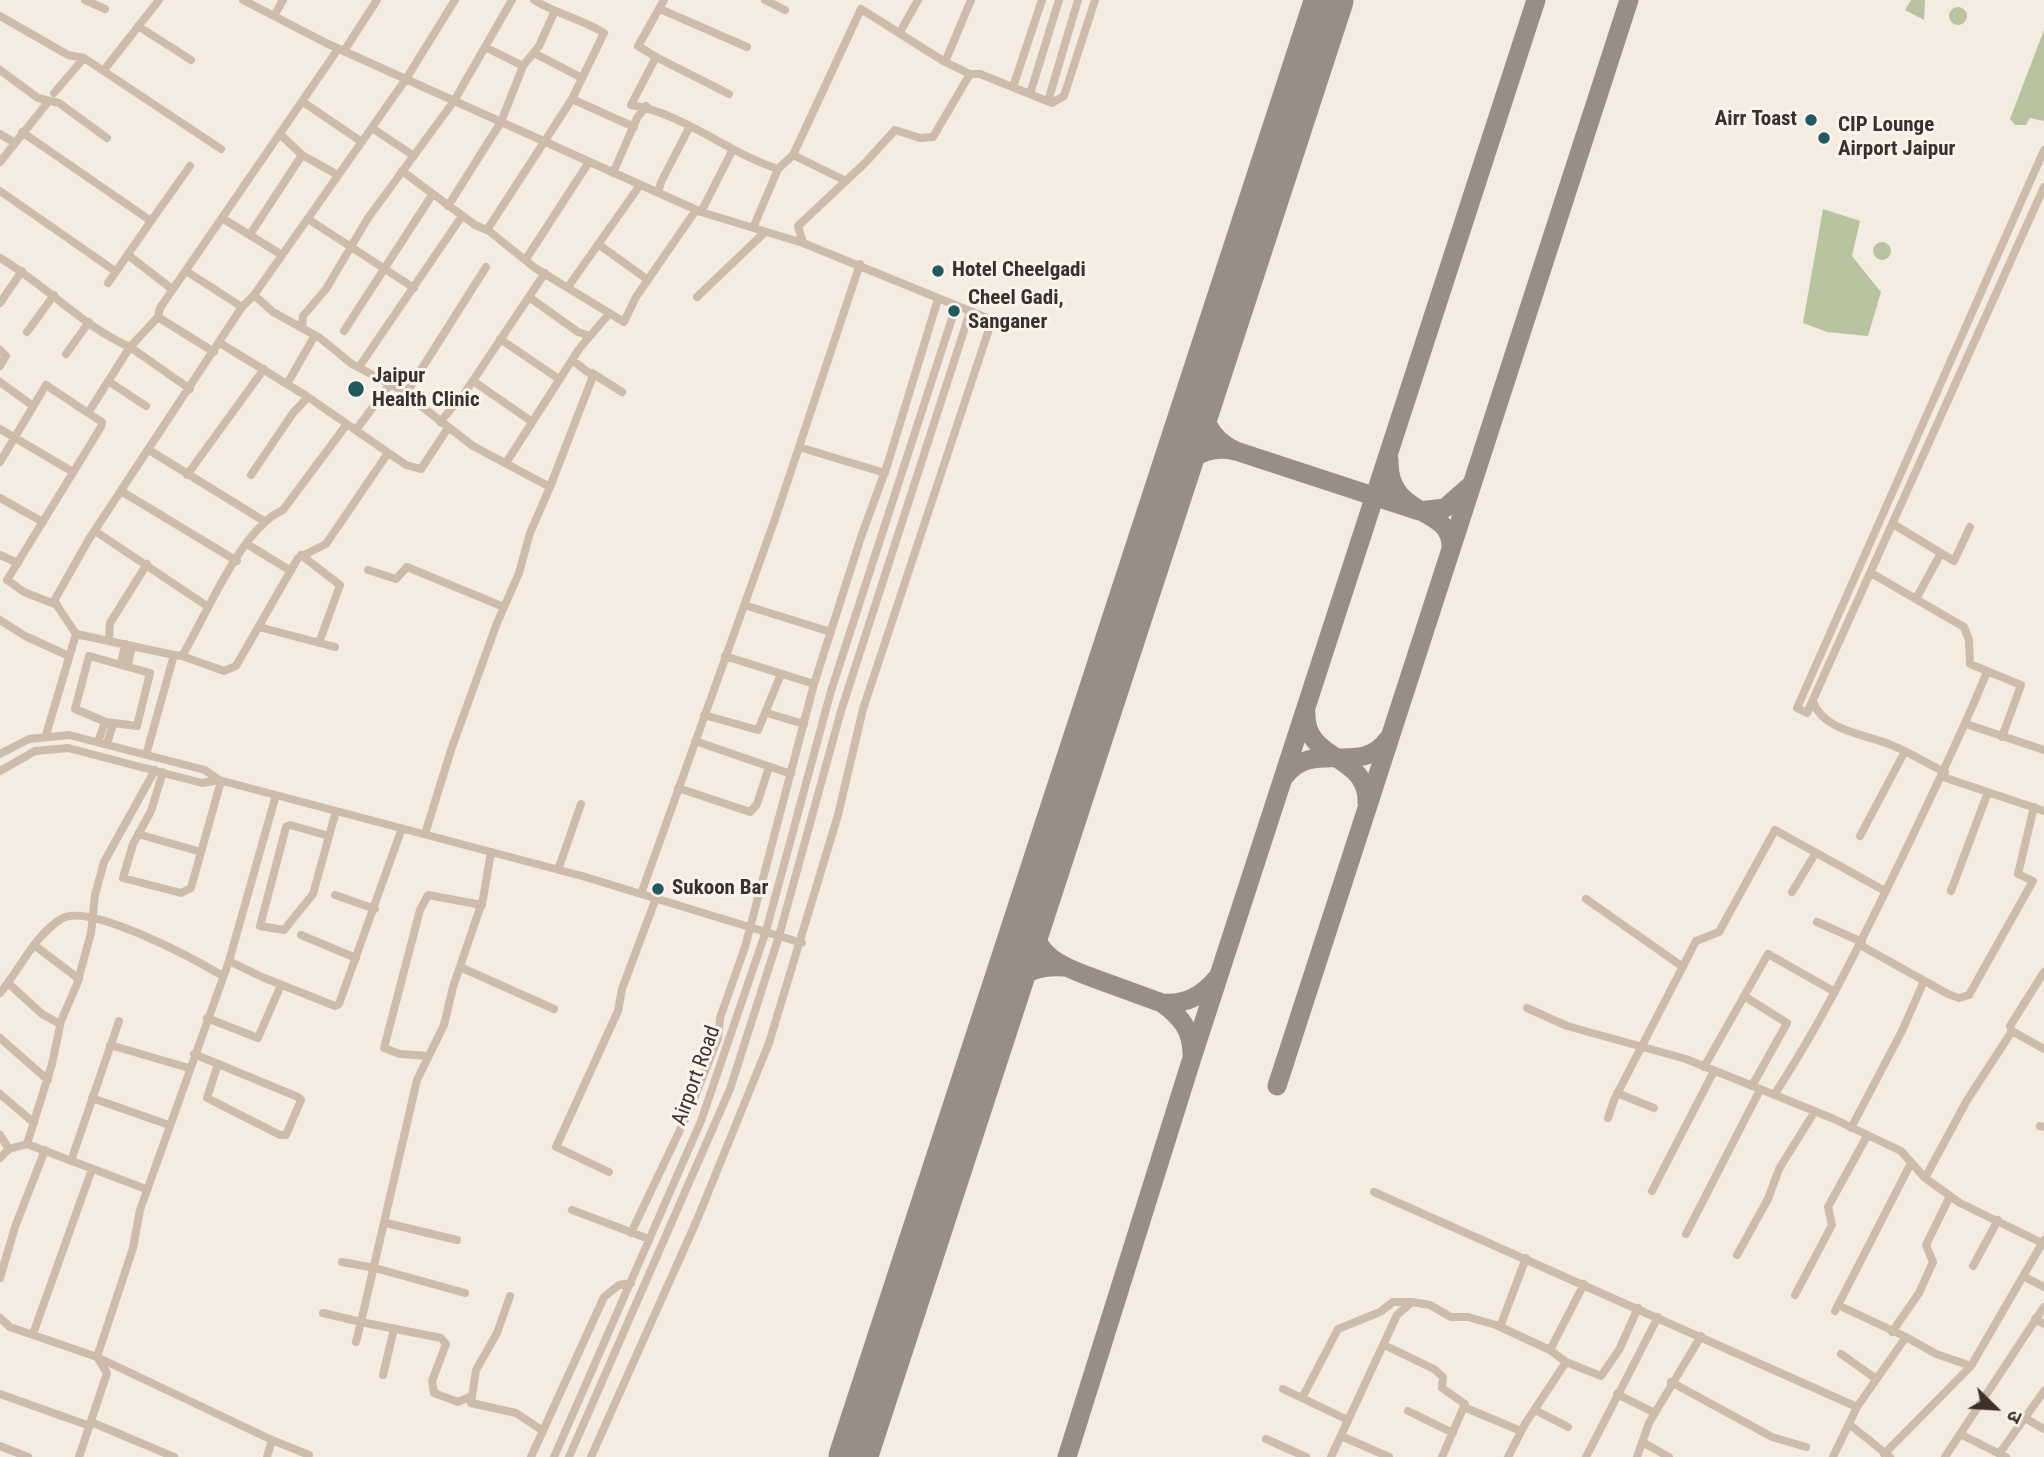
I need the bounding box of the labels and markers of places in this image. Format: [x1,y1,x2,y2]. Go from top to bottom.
place label: Airr Toast [1715,107,1797,133]
marker: Airr Toast [1803,112,1819,128]
place label: CIP Lounge Airport Jaipur [1838,113,1956,163]
marker: CIP Lounge Airport Jaipur [1816,130,1832,146]
place label: Hotel Cheelgadi [952,258,1086,284]
marker: Hotel Cheelgadi [930,263,946,279]
place label: Cheel Gadi, Sanganer [968,286,1064,336]
marker: Cheel Gadi, Sanganer [946,303,962,319]
place label: Jaipur Health Clinic [372,364,480,414]
marker: Jaipur Health Clinic [346,379,366,399]
place label: Sukoon Bar [672,876,768,902]
marker: Sukoon Bar [650,881,666,897]

